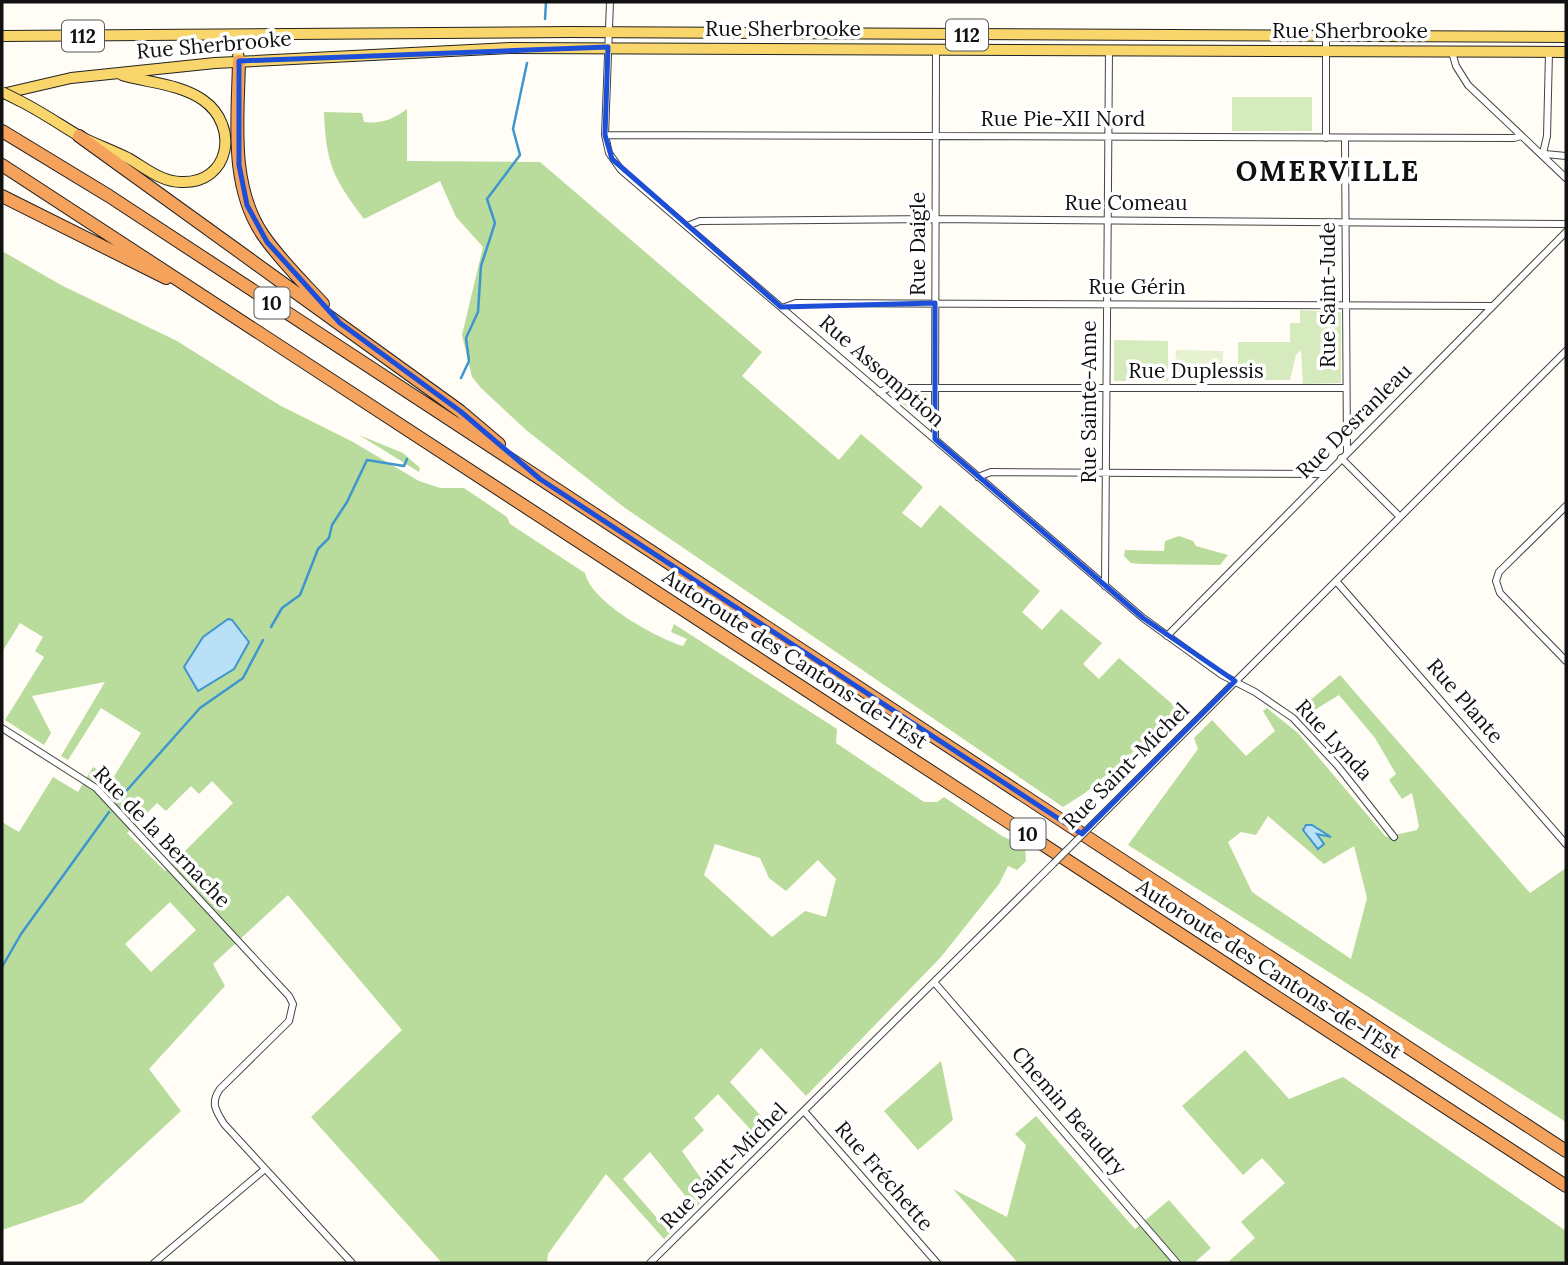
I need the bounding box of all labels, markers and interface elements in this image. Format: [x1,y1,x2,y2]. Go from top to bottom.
street label: Rue Sherbrooke [705,15,861,42]
street label: Rue Sherbrooke [1272,17,1428,44]
road number: 112 [62,20,104,52]
road number: 112 [946,20,988,50]
street label: Rue Sherbrooke [135,24,293,65]
street label: Rue Pie-XII Nord [981,105,1145,132]
district label: OMERVILLE [1236,153,1420,189]
street label: Rue Comeau [1065,189,1187,216]
street label: Rue Daigle [904,192,931,296]
street label: Rue Saint-Jude [1314,222,1341,368]
street label: Rue Gérin [1088,273,1186,300]
road number: 10 [254,288,290,318]
street label: Rue Assomption [814,309,951,433]
street label: Rue Sainte-Anne [1075,320,1102,484]
street label: Rue Duplessis [1128,357,1264,384]
street label: Rue Desranleau [1290,357,1417,484]
street label: Autoroute des Cantons-de-l'Est [657,562,934,755]
street label: Rue Plante [1421,653,1510,749]
street label: Rue Lynda [1290,693,1379,786]
street label: Rue Saint-Michel [1057,697,1195,835]
street label: Rue de la Bernache [88,760,237,913]
road number: 10 [1010,818,1046,849]
street label: Autoroute des Cantons-de-l'Est [1131,872,1408,1065]
street label: Chemin Beaudry [1006,1041,1133,1181]
street label: Rue Saint-Michel [655,1097,793,1235]
street label: Rue Fréchette [829,1115,940,1236]

